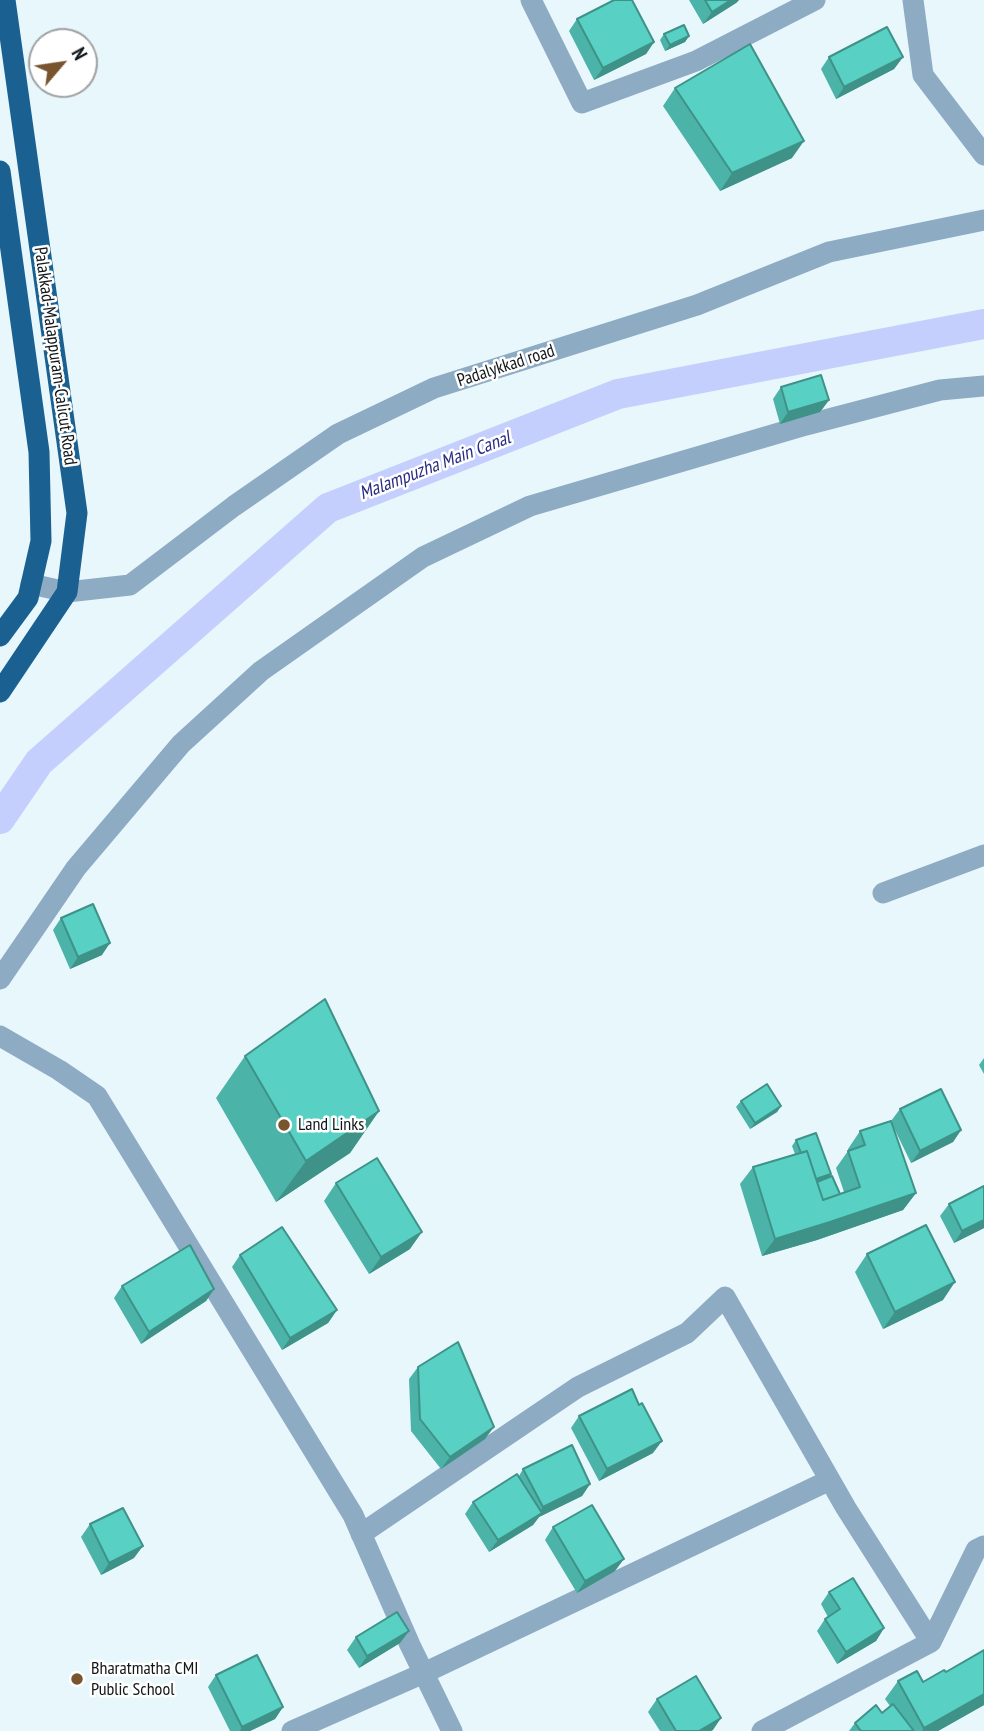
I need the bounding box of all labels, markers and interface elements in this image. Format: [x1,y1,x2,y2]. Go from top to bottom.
north arrow [28,28,98,98]
text: N [67,43,93,64]
street label: Palakkad-Malappuram-Calicut Road [29,246,81,466]
street label: Padalykkad road [455,340,557,392]
water label: Malampuzha Main Canal [356,427,514,505]
place label: Land Links [298,1114,364,1136]
marker: Land Links [276,1117,292,1133]
place label: Bharatmatha CMI Public School [91,1658,198,1700]
marker: Bharatmatha CMI Public School [69,1671,85,1687]

